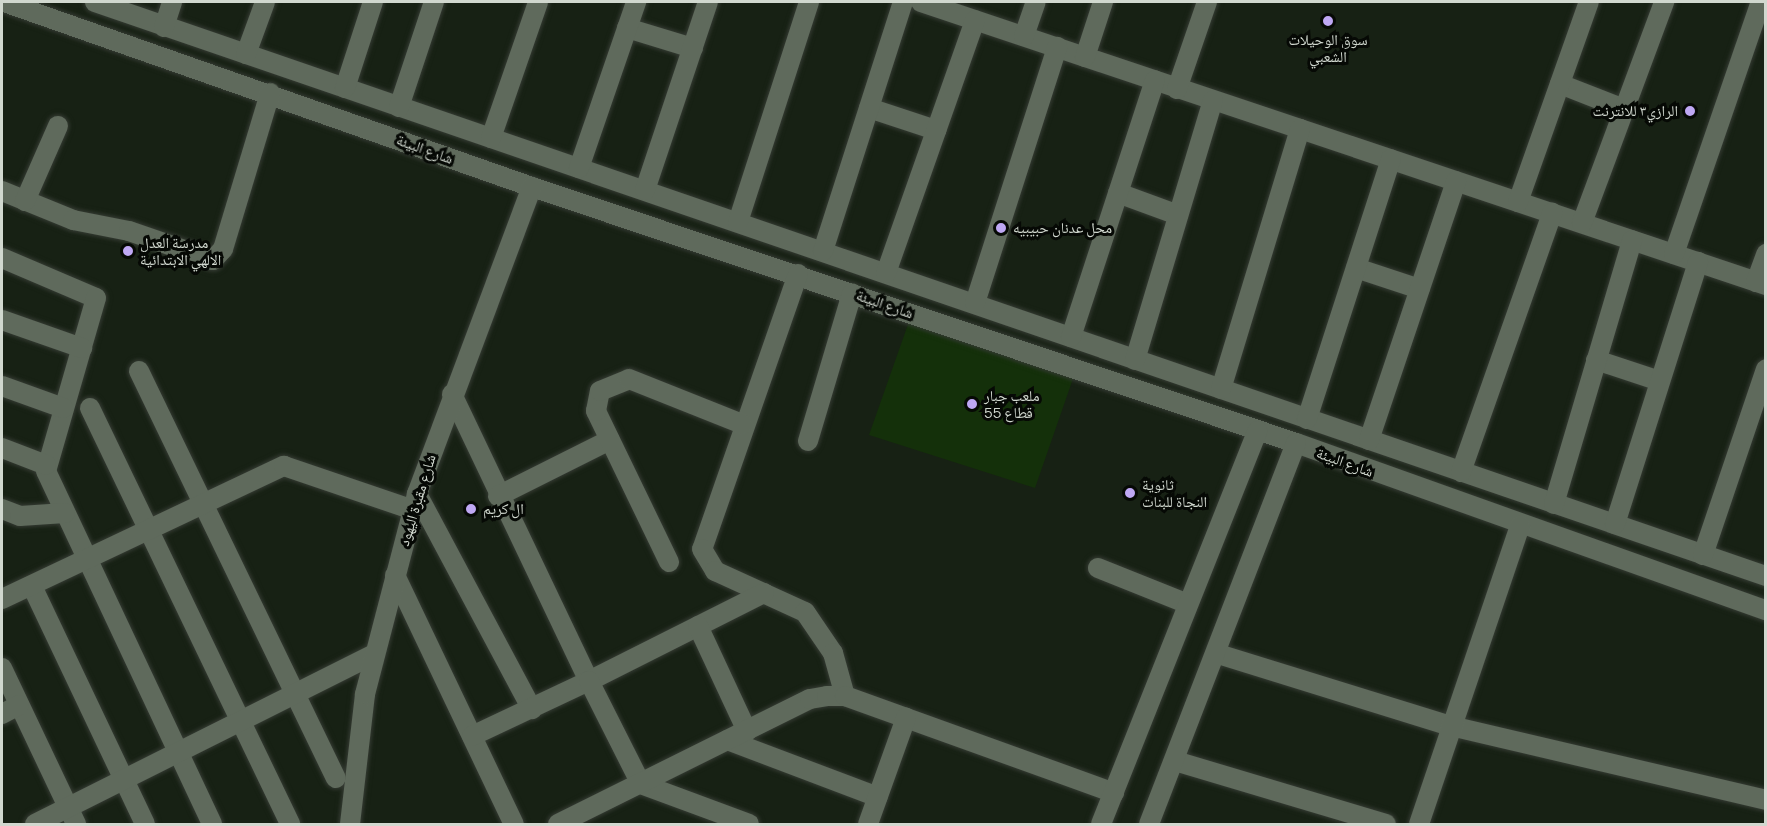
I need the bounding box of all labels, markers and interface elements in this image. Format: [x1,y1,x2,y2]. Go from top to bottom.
marker: سوق الوحيلات الشعبي [1321,14,1335,28]
place label: سوق الوحيلات الشعبي [1288,30,1368,65]
place label: الرازي٣ للانترنت [1593,102,1678,120]
marker: الرازي٣ للانترنت [1683,104,1697,118]
street label: شارع البيئة [394,130,456,168]
place label: محل عدنان حبيبيه [1013,219,1112,237]
marker: محل عدنان حبيبيه [994,221,1008,235]
place label: مدرسة العدل الالهي الابتدائية [140,233,221,268]
marker: مدرسة العدل الالهي الابتدائية [121,244,135,258]
street label: شارع البيئة [854,286,916,322]
place label: ملعب جبار قطاع 55 [984,386,1039,421]
marker: ملعب جبار قطاع 55 [965,397,979,411]
street label: شارع البيئة [1314,443,1376,481]
street label: شارع مقبرة اليهود [395,452,439,548]
place label: ثانوية النجاة للبنات [1142,475,1207,510]
marker: ثانوية النجاة للبنات [1123,486,1137,500]
place label: ال كريم [483,500,524,518]
marker: ال كريم [464,502,478,516]

